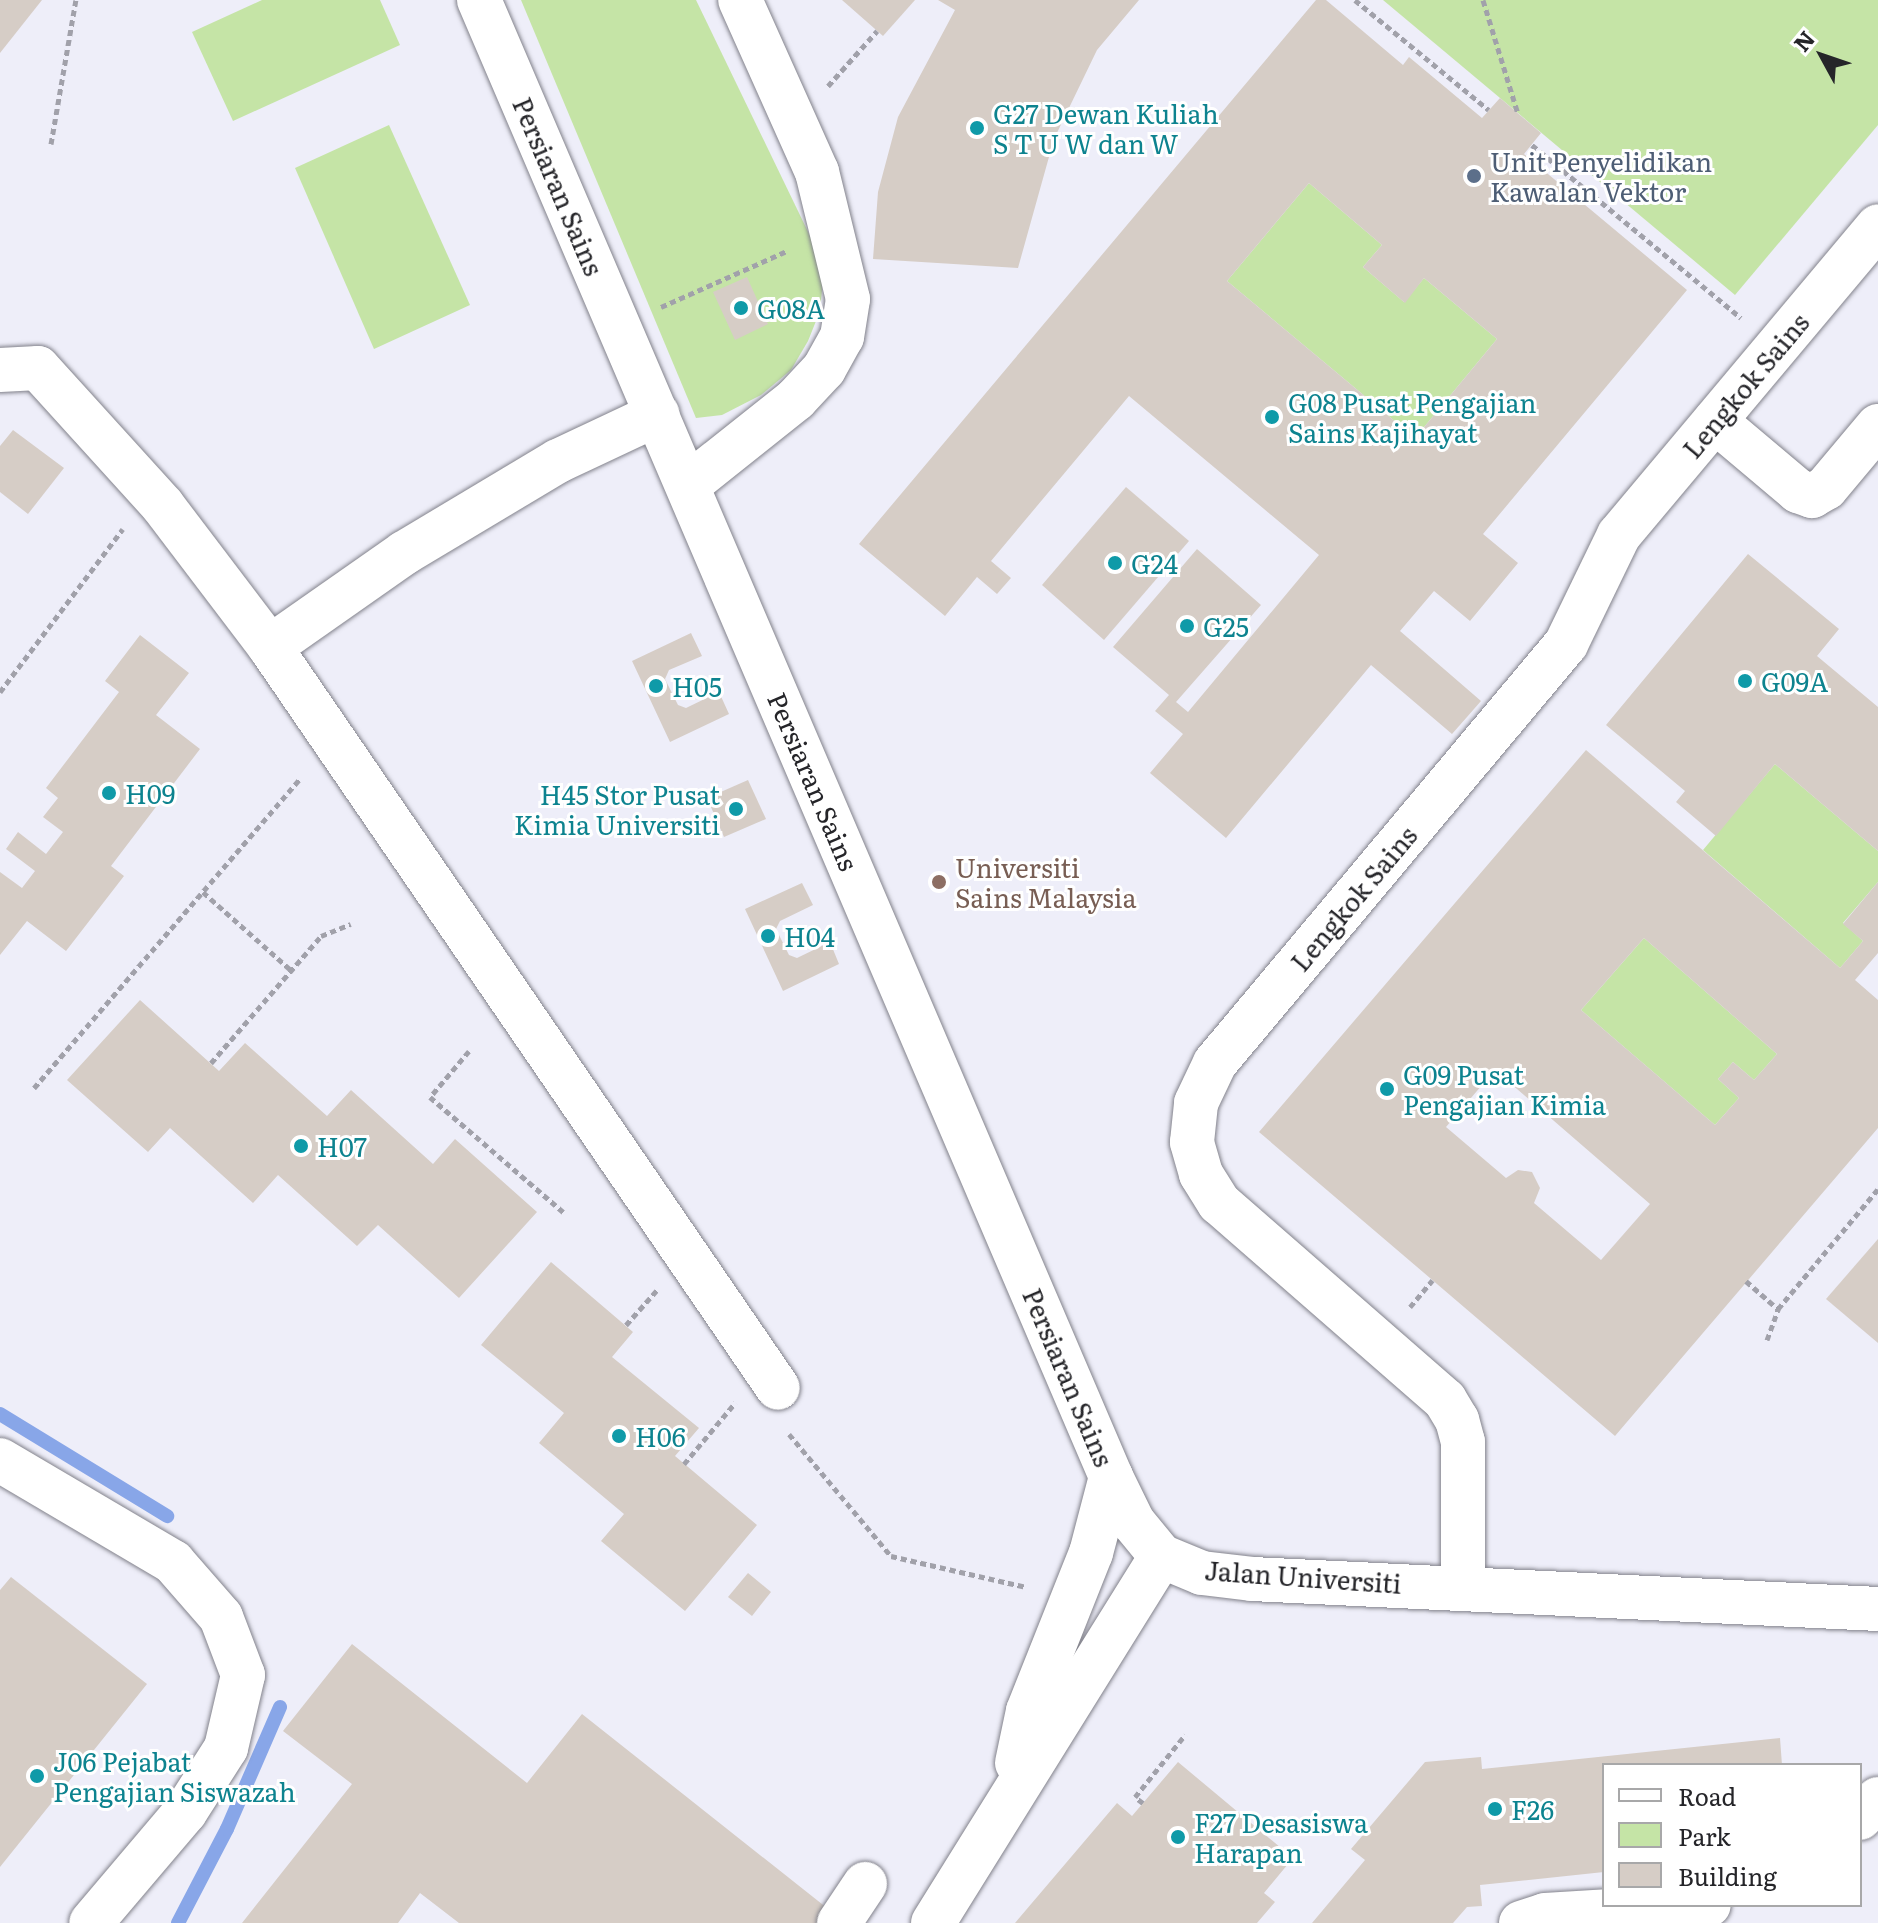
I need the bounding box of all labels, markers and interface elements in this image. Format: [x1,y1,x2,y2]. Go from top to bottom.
north arrow [1782,16,1862,96]
text: N [1785,23,1822,58]
street label: Persiaran Sains [507,92,611,280]
place label: G27 Dewan Kuliah S T U W dan W [993,97,1219,158]
marker: G27 Dewan Kuliah S T U W dan W [968,119,986,137]
place label: Unit Penyelidikan Kawalan Vektor [1490,145,1712,206]
marker: Unit Penyelidikan Kawalan Vektor [1465,167,1483,185]
place label: G08A [757,292,825,324]
marker: G08A [732,299,750,317]
street label: Lengkok Sains [1675,306,1815,464]
place label: G08 Pusat Pengajian Sains Kajihayat [1288,386,1537,448]
marker: G08 Pusat Pengajian Sains Kajihayat [1263,408,1281,426]
place label: G24 [1131,547,1178,579]
marker: G24 [1106,554,1124,572]
place label: G25 [1203,610,1249,642]
marker: G25 [1178,617,1196,635]
place label: G09A [1761,665,1828,697]
place label: H05 [672,670,722,702]
marker: G09A [1736,672,1754,690]
marker: H05 [647,677,665,695]
street label: Persiaran Sains [762,687,866,875]
place label: H09 [125,777,175,809]
place label: H45 Stor Pusat Kimia Universiti [514,778,720,840]
marker: H09 [100,784,118,802]
marker: H45 Stor Pusat Kimia Universiti [727,800,745,818]
street label: Lengkok Sains [1283,819,1423,977]
place label: Universiti Sains Malaysia [955,851,1136,912]
marker: Universiti Sains Malaysia [930,873,948,891]
place label: H04 [784,920,835,952]
marker: H04 [759,927,777,945]
place label: G09 Pusat Pengajian Kimia [1403,1058,1606,1120]
marker: G09 Pusat Pengajian Kimia [1378,1080,1396,1098]
place label: H07 [317,1130,367,1162]
marker: H07 [292,1137,310,1155]
street label: Persiaran Sains [1017,1283,1121,1471]
place label: H06 [635,1420,686,1452]
marker: H06 [610,1427,628,1445]
street label: Jalan Universiti [1204,1554,1402,1598]
place label: J06 Pejabat Pengajian Siswazah [53,1745,296,1806]
legend [1602,1763,1862,1907]
marker: J06 Pejabat Pengajian Siswazah [28,1767,46,1785]
text: Road [1678,1778,1736,1813]
place label: F26 [1511,1793,1554,1825]
marker: F26 [1486,1800,1504,1818]
place label: F27 Desasiswa Harapan [1194,1806,1368,1868]
text: Park [1678,1818,1731,1853]
marker: F27 Desasiswa Harapan [1169,1828,1187,1846]
text: Building [1678,1858,1777,1893]

